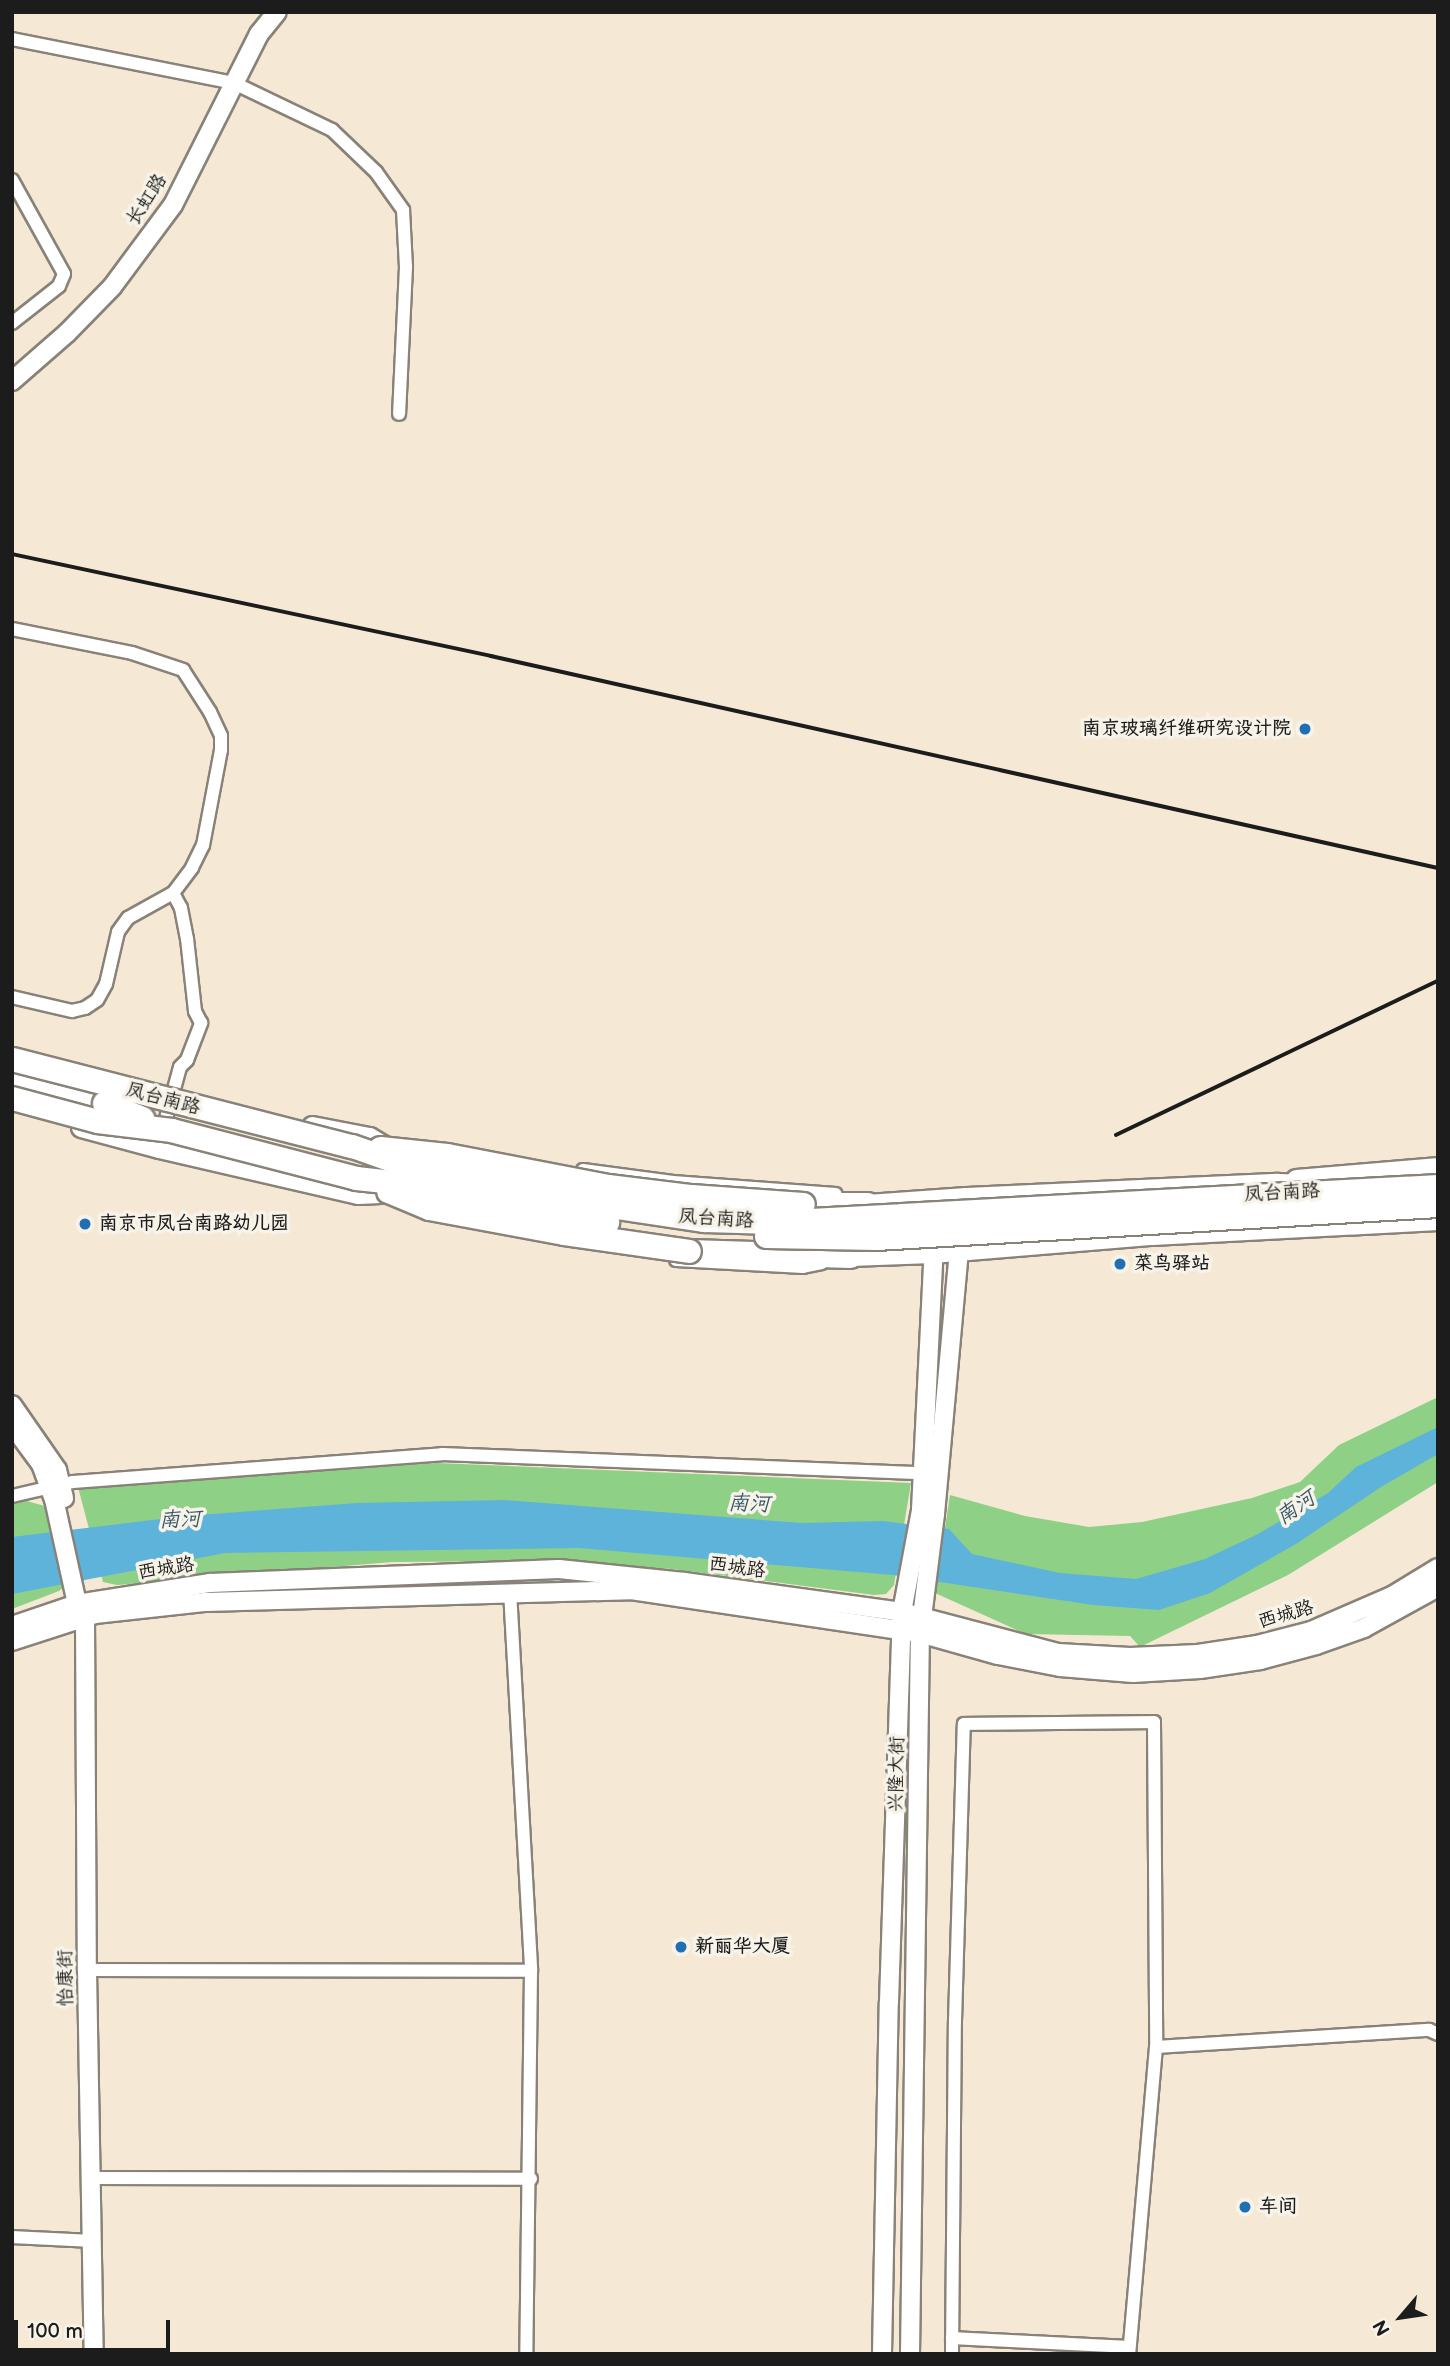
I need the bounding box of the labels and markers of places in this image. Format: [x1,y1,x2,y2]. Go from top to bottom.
place label: 南京玻璃纤维研究设计院 [1082,718,1291,740]
marker: 南京玻璃纤维研究设计院 [1297,721,1313,737]
place label: 南京市凤台南路幼儿园 [99,1213,289,1235]
marker: 南京市凤台南路幼儿园 [77,1216,93,1232]
place label: 菜鸟驿站 [1134,1253,1210,1275]
marker: 菜鸟驿站 [1112,1256,1128,1272]
place label: 新丽华大厦 [695,1936,790,1958]
marker: 新丽华大厦 [673,1939,689,1955]
place label: 车间 [1259,2196,1297,2218]
marker: 车间 [1237,2199,1253,2215]

